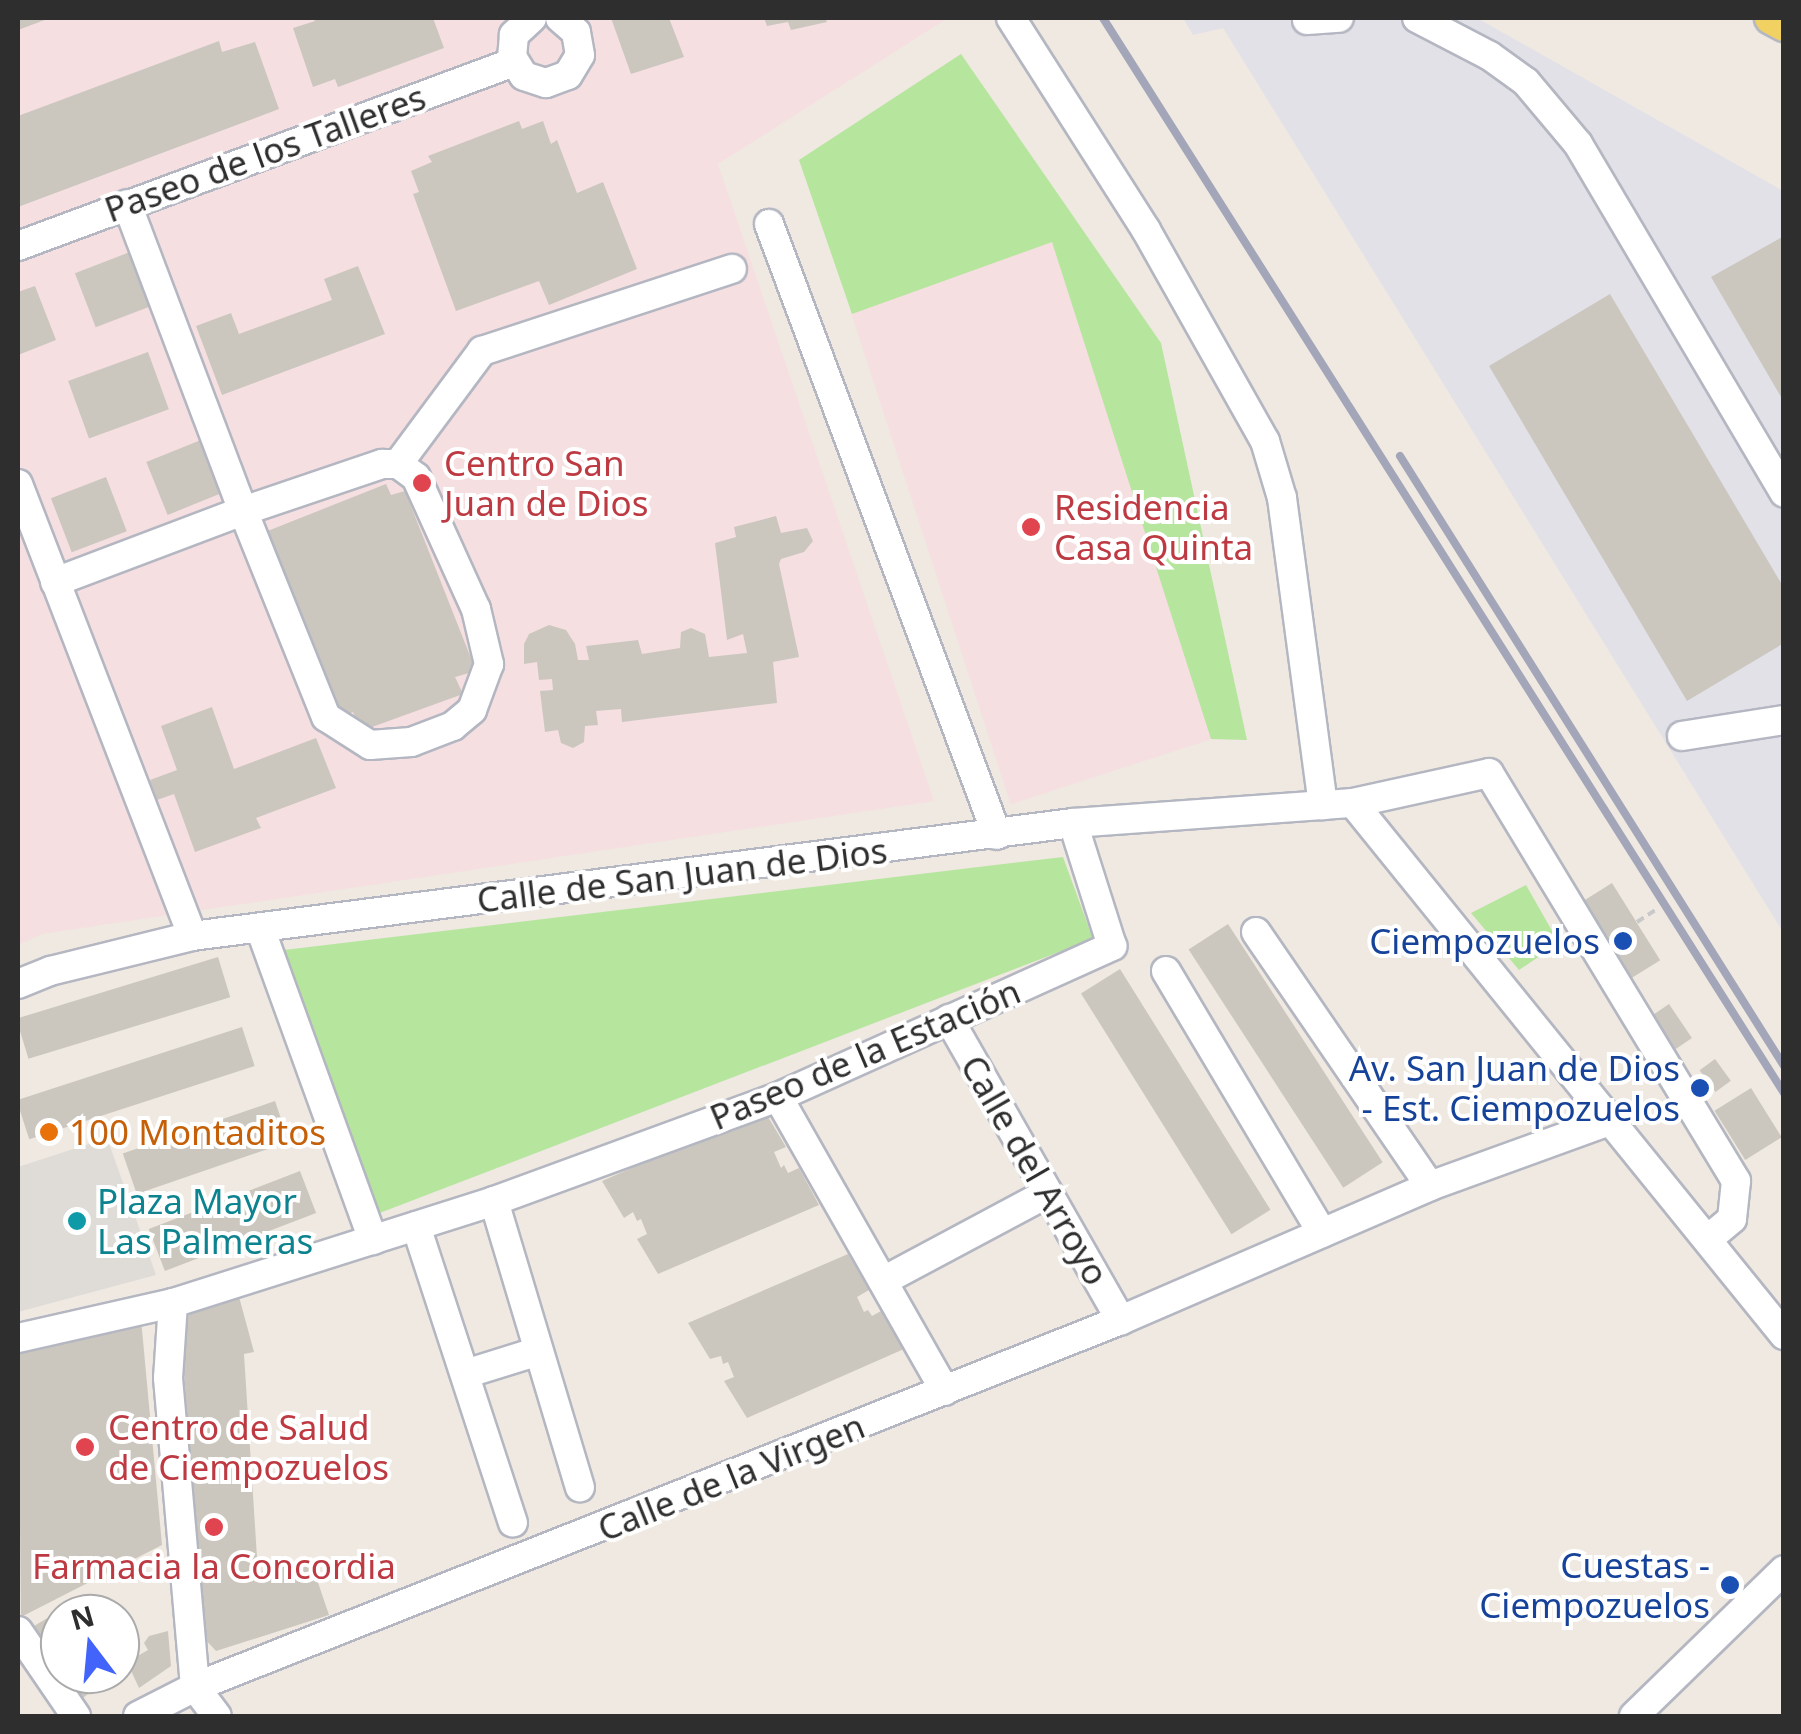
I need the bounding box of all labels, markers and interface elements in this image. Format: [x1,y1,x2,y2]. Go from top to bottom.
street label: Paseo de los Talleres [99,75,431,231]
place label: Centro San Juan de Dios [444,442,648,524]
marker: Centro San Juan de Dios [409,470,435,496]
place label: Residencia Casa Quinta [1054,486,1253,568]
marker: Residencia Casa Quinta [1018,514,1044,540]
street label: Calle de San Juan de Dios [474,829,890,921]
place label: Ciempozuelos [1369,920,1600,962]
marker: Ciempozuelos [1610,928,1636,954]
street label: Paseo de la Estación [704,970,1026,1138]
place label: Av. San Juan de Dios - Est. Ciempozuelos [1349,1047,1680,1129]
street label: Calle del Arroyo [952,1048,1118,1292]
marker: Av. San Juan de Dios - Est. Ciempozuelos [1689,1077,1711,1099]
place label: 100 Montaditos [69,1111,326,1153]
marker: 100 Montaditos [38,1121,60,1143]
place label: Plaza Mayor Las Palmeras [97,1180,313,1262]
marker: Plaza Mayor Las Palmeras [66,1210,88,1232]
street label: Calle de la Virgen [592,1404,870,1550]
place label: Centro de Salud de Ciempozuelos [108,1406,389,1488]
marker: Centro de Salud de Ciempozuelos [72,1434,98,1460]
marker: Farmacia la Concordia [201,1514,227,1540]
place label: Cuestas - Ciempozuelos [1479,1544,1710,1626]
place label: Farmacia la Concordia [32,1545,396,1587]
marker: Cuestas - Ciempozuelos [1719,1574,1741,1596]
north arrow [40,1594,140,1694]
text: N [66,1596,98,1638]

